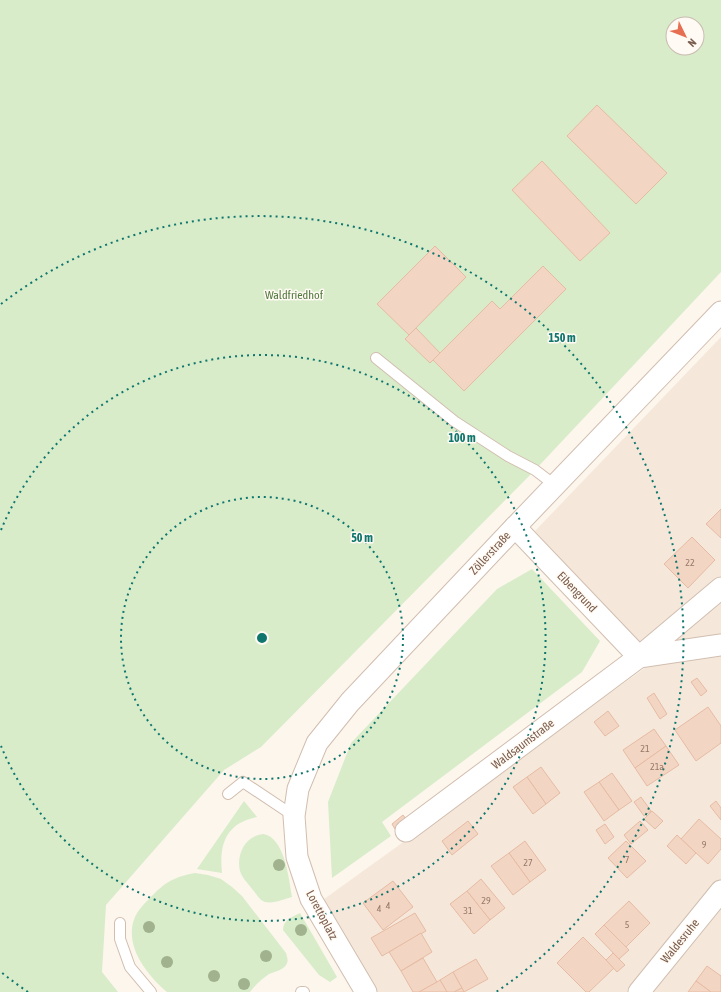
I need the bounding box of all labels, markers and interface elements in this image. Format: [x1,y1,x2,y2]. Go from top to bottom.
north arrow [665,16,705,56]
text: N [686,36,699,49]
park label: Waldfriedhof [265,288,324,302]
text: 150 m [548,331,576,345]
text: 100 m [448,431,476,445]
street label: Zöllerstraße [466,529,514,577]
text: 50 m [351,531,373,545]
house number: 22 [685,557,695,568]
street label: Eibengrund [554,569,600,615]
centre of rings [255,631,269,645]
street label: Waldsaumstraße [489,716,557,772]
house number: 21 [640,743,650,754]
house number: 21a [650,761,664,772]
house number: 9 [702,839,707,850]
house number: 7 [625,854,630,865]
house number: 27 [523,857,533,868]
street label: Lorettoplatz [303,888,341,943]
house number: 29 [481,895,491,906]
house number: 4 [386,900,391,911]
house number: 4 [377,903,382,914]
house number: 31 [463,905,473,916]
street label: Waldesruhe [658,916,702,966]
house number: 5 [625,919,630,930]

